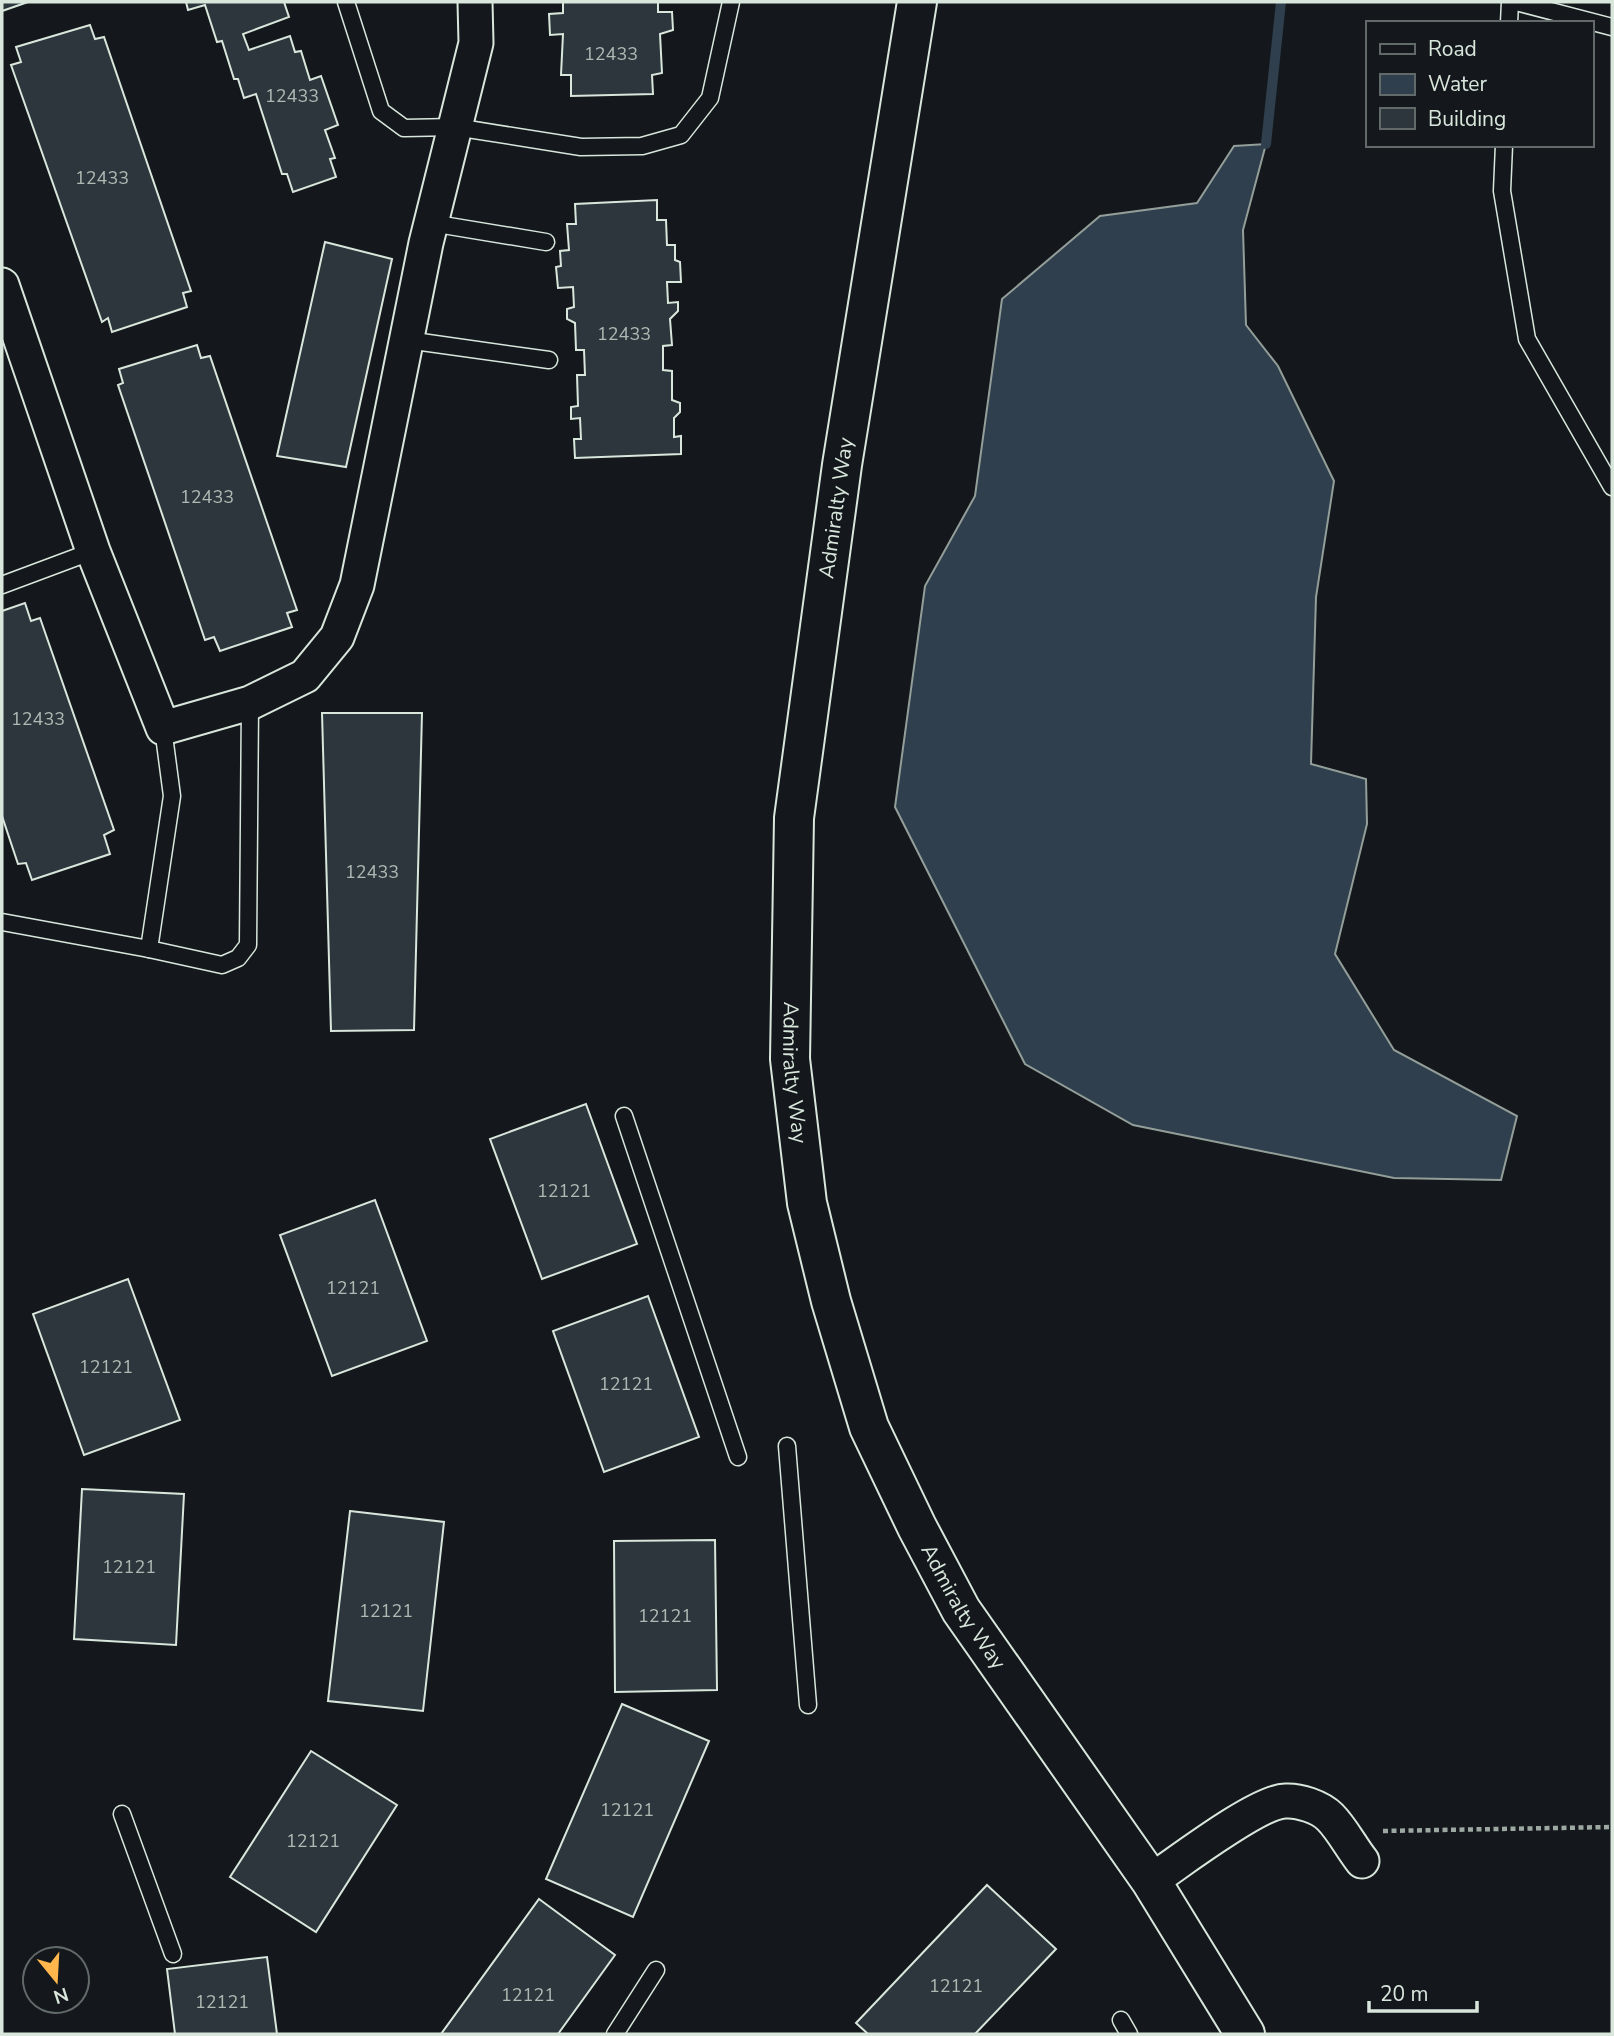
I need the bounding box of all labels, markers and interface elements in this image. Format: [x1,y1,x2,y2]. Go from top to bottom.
legend [1366,21,1593,147]
text: Road [1428,35,1477,63]
house number: 12433 [584,42,638,66]
text: Water [1428,70,1487,98]
house number: 12433 [265,84,319,108]
text: Building [1428,105,1506,133]
house number: 12433 [75,166,129,190]
house number: 12433 [597,322,651,346]
street label: Admiralty Way [812,435,860,580]
house number: 12433 [180,485,234,509]
house number: 12433 [11,707,65,731]
house number: 12433 [345,860,399,884]
street label: Admiralty Way [776,1001,814,1145]
house number: 12121 [537,1179,591,1203]
house number: 12121 [326,1276,380,1300]
house number: 12121 [79,1355,133,1379]
house number: 12121 [599,1372,653,1396]
street label: Admiralty Way [914,1539,1012,1675]
house number: 12121 [102,1555,156,1579]
house number: 12121 [359,1599,413,1623]
house number: 12121 [638,1604,692,1628]
house number: 12121 [600,1798,654,1822]
house number: 12121 [286,1829,340,1853]
north arrow [21,1945,91,2015]
scale bar [1369,1969,1478,2013]
house number: 12121 [929,1974,983,1998]
text: 20 m [1380,1980,1429,2008]
text: N [50,1981,72,2010]
house number: 12121 [501,1983,555,2007]
house number: 12121 [195,1990,249,2014]

